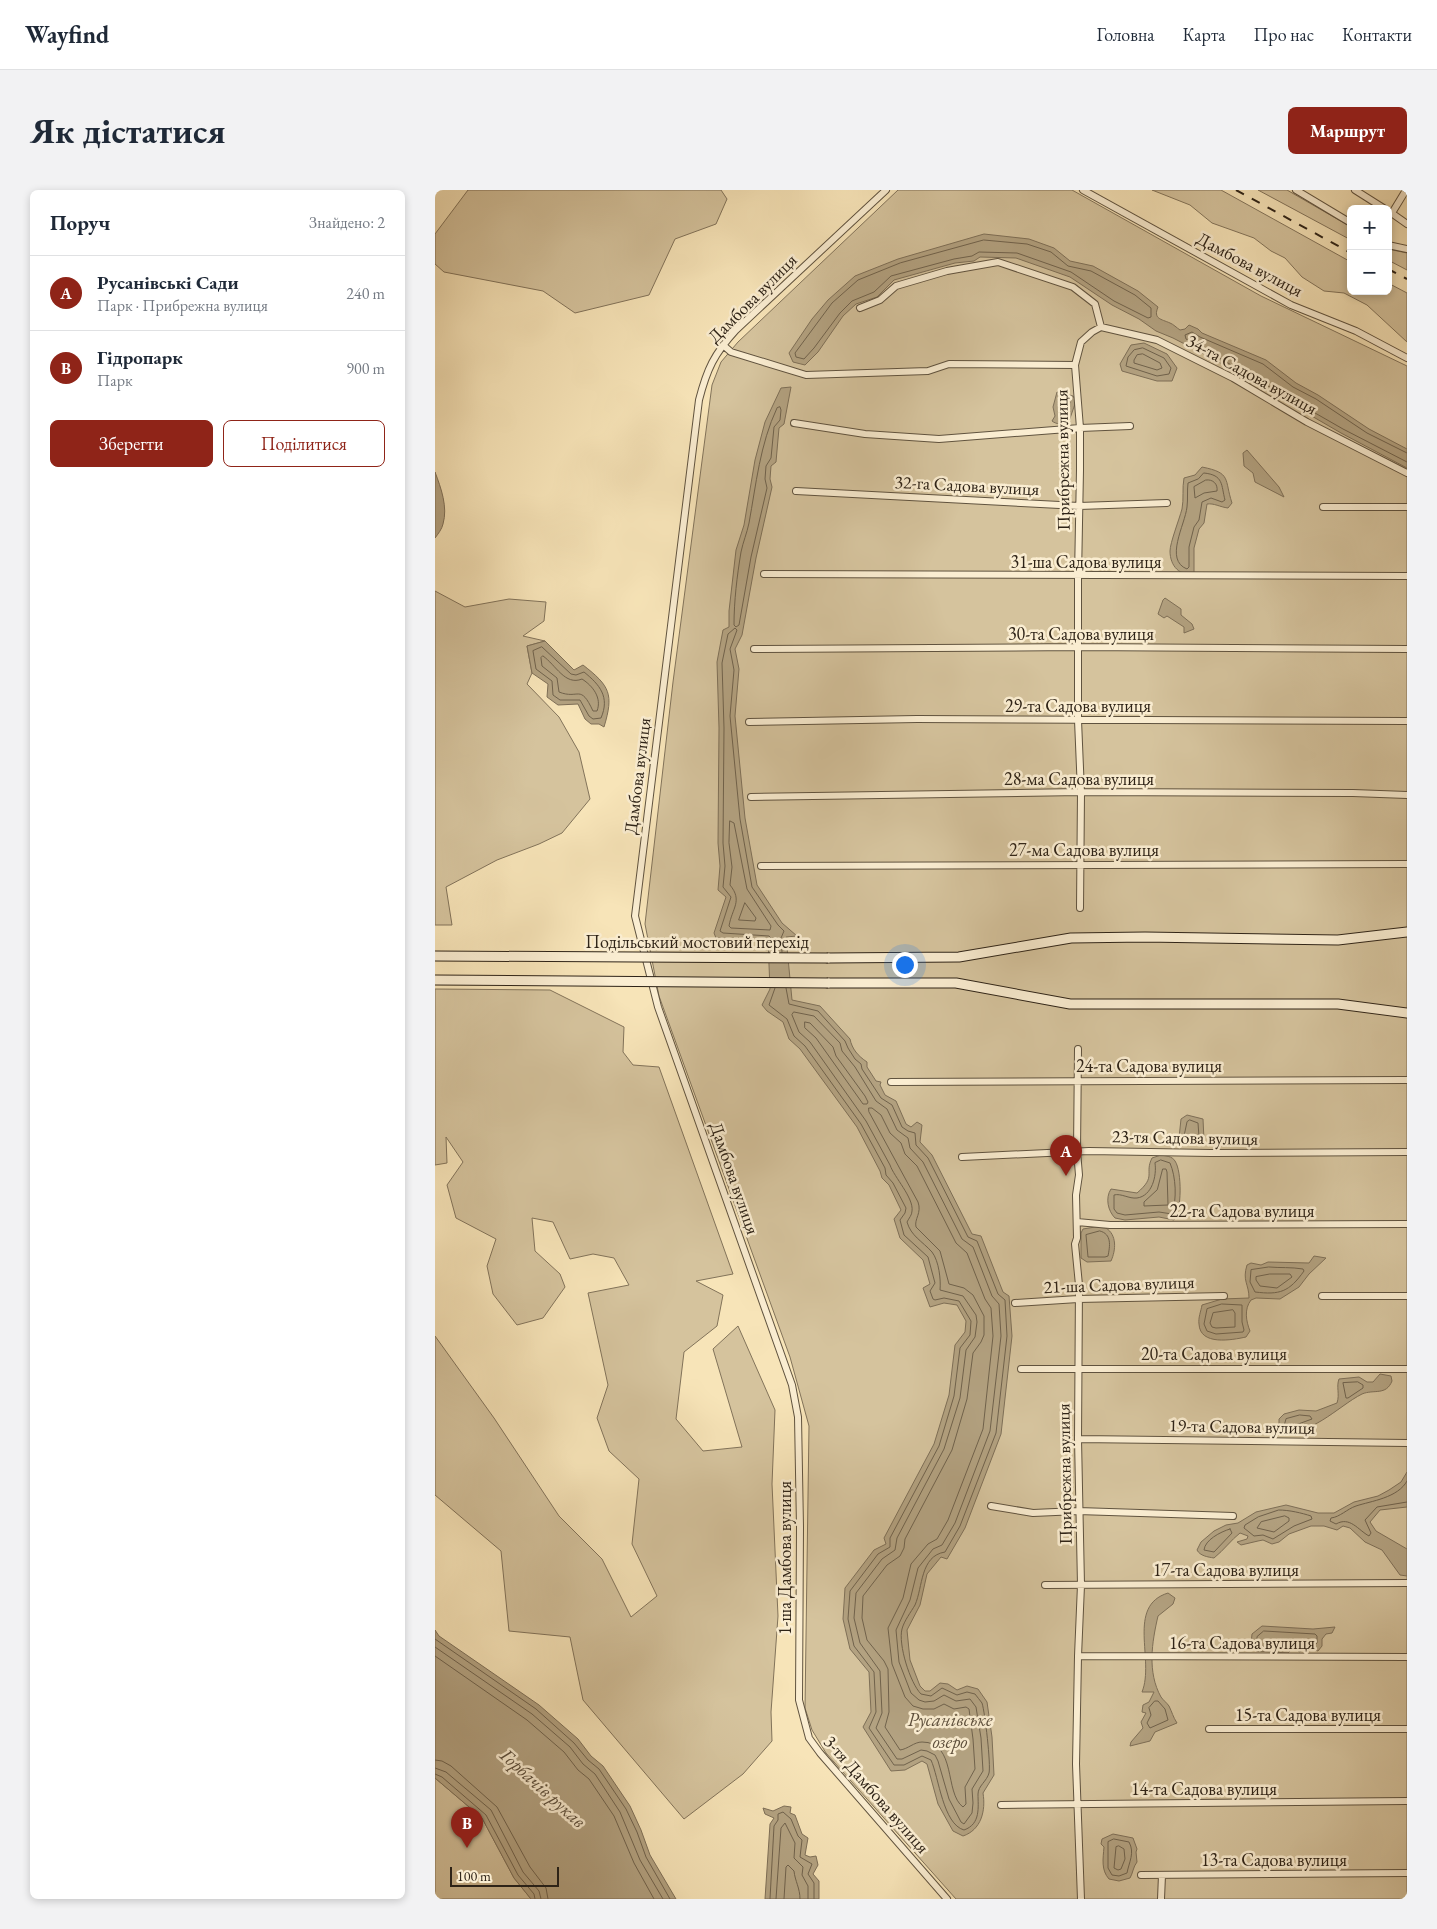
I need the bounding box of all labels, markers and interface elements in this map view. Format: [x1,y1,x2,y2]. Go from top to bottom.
text: Wayfind [25,19,109,50]
text: Головна [1097,23,1154,46]
text: Карта [1182,23,1225,46]
text: Про нас [1253,23,1314,46]
text: Контакти [1342,23,1412,46]
button: Маршрут [1288,107,1407,154]
text: Як дістатися [30,108,225,153]
map controls [1347,205,1392,295]
button: + [1347,205,1392,250]
text: Поруч [50,209,110,236]
text: Знайдено: 2 [309,212,385,233]
street label: Дамбова вулиця [1193,226,1307,302]
street label: Дамбова вулиця [702,248,802,348]
button: − [1347,250,1392,295]
text: Русанівські Сади [97,270,239,295]
text: A [60,283,72,304]
text: 240 m [346,283,385,304]
text: Парк · Прибрежна вулиця [97,295,268,316]
street label: 34-та Садова вулиця [1183,329,1321,419]
text: Гідропарк [97,345,183,370]
text: B [61,358,71,379]
text: 900 m [346,358,385,379]
text: Парк [97,370,133,391]
street label: Прибрежна вулиця [1049,389,1075,531]
button: Зберегти [50,420,213,467]
button: Поділитися [223,420,385,467]
street label: 32-га Садова вулиця [894,470,1040,500]
street label: 31-ша Садова вулиця [1010,550,1162,573]
street label: 30-та Садова вулиця [1008,622,1154,645]
street label: 29-та Садова вулиця [1005,694,1151,717]
street label: Дамбова вулиця [618,716,656,836]
street label: 28-ма Садова вулиця [1004,767,1154,790]
street label: 27-ма Садова вулиця [1009,838,1159,861]
street label: Подільський мостовий перехід [585,930,809,953]
your location [892,952,918,978]
street label: 24-та Садова вулиця [1076,1054,1222,1077]
street label: Дамбова вулиця [705,1119,765,1237]
street label: 23-тя Садова вулиця [1112,1124,1258,1150]
pin: A [1050,1135,1082,1176]
street label: 22-га Садова вулиця [1169,1199,1315,1222]
street label: 21-ша Садова вулиця [1043,1270,1195,1298]
street label: 20-та Садова вулиця [1141,1342,1287,1365]
street label: Прибрежна вулиця [1051,1403,1077,1545]
street label: 19-та Садова вулиця [1169,1413,1315,1439]
street label: 1-ша Дамбова вулиця [773,1481,796,1635]
street label: 17-та Садова вулиця [1153,1558,1299,1581]
street label: 16-та Садова вулиця [1169,1631,1315,1654]
street label: 15-та Садова вулиця [1235,1703,1381,1726]
water label: Русанівське озеро [907,1707,993,1754]
street label: 3-тя Дамбова вулиця [819,1730,935,1858]
water label: Горбачів рукав [494,1742,591,1833]
street label: 14-та Садова вулиця [1131,1777,1277,1800]
pin: B [451,1807,483,1848]
street label: 13-та Садова вулиця [1201,1848,1347,1871]
scale bar [450,1864,559,1887]
text: 100 m [457,1867,491,1885]

